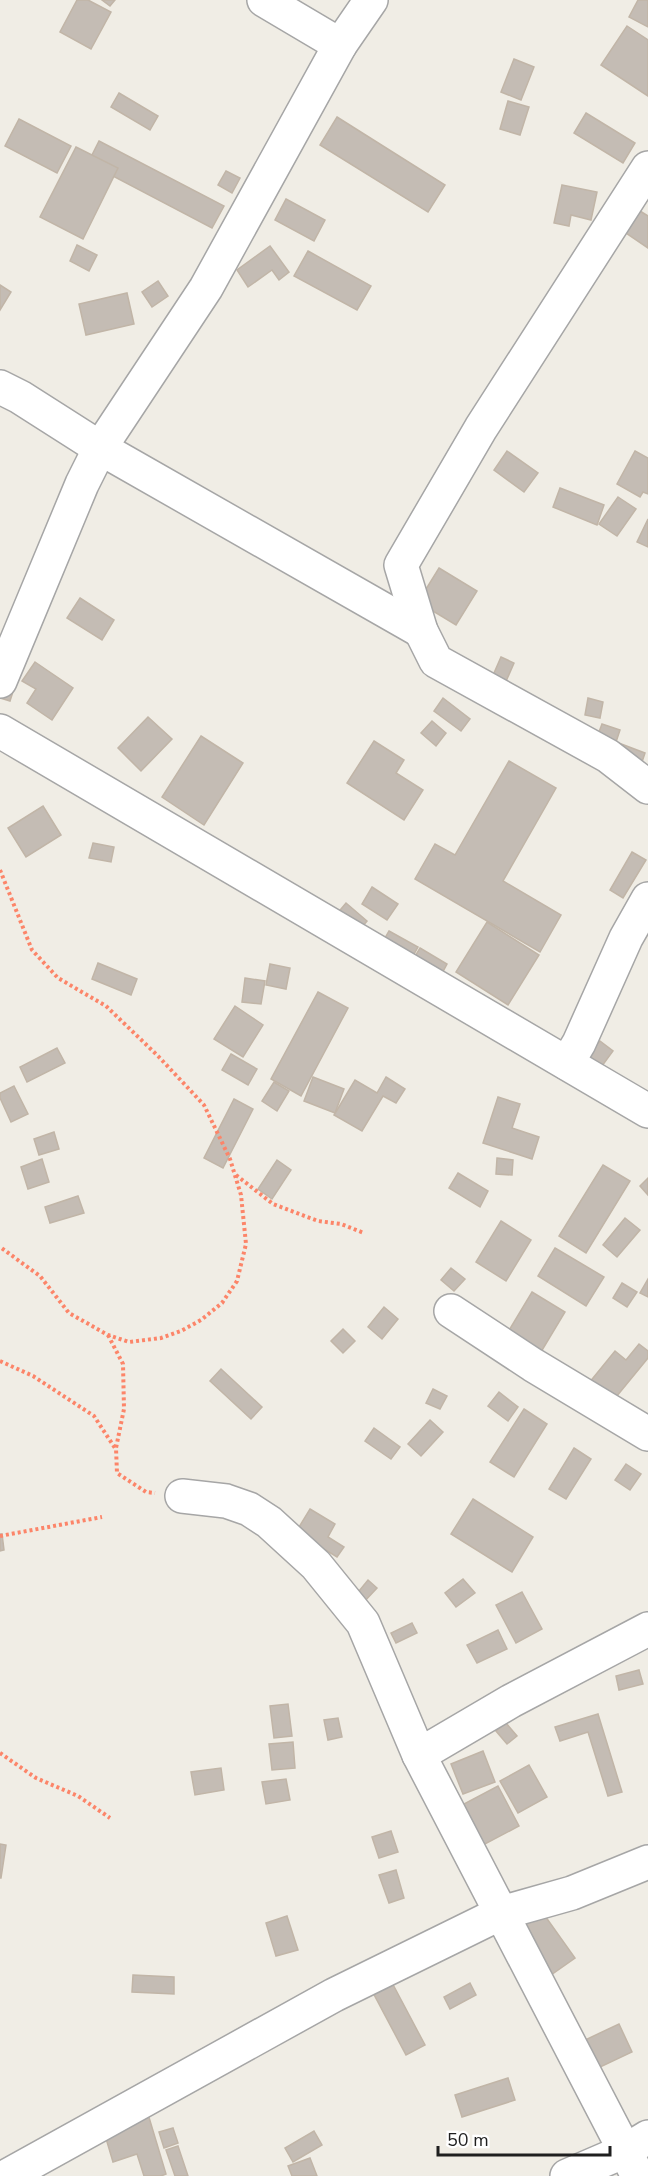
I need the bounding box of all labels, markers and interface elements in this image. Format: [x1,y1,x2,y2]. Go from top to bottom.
scale bar [438,2119,610,2157]
text: 50 m [447,2128,489,2152]

